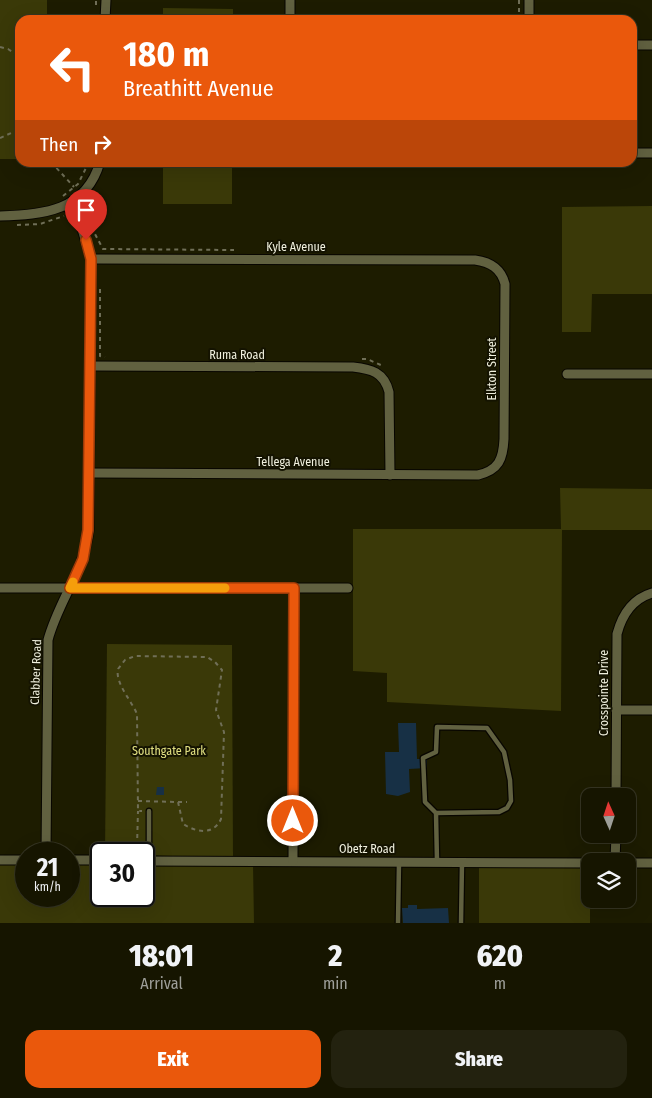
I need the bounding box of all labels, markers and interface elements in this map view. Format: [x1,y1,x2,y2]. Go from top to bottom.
text: 180 m [123,33,209,75]
icon: left [40,35,105,100]
text: Breathitt Avenue [123,75,274,102]
icon: right [88,130,116,158]
text: Then [40,133,78,156]
pin [65,189,107,240]
icon: arrive [72,196,100,224]
street label: Kyle Avenue [266,240,326,254]
street label: Elkton Street [485,337,499,401]
street label: Ruma Road [209,348,265,362]
street label: Tellega Avenue [256,455,330,469]
street label: Clabber Road [28,639,44,705]
street label: Crosspointe Drive [597,650,611,736]
park label: Southgate Park [132,744,206,758]
north arrow [581,788,636,842]
map controls [581,788,636,908]
position arrow [266,794,318,846]
speed limit sign: 30 [90,842,155,907]
street label: Obetz Road [339,842,395,856]
text: 21 [37,853,58,883]
button: layers [581,853,636,908]
text: km/h [34,880,61,894]
text: 18:01 [129,938,194,974]
text: 2 [328,938,342,974]
text: 620 [477,938,523,974]
text: Arrival [140,974,183,993]
text: min [323,974,348,993]
text: m [494,974,506,993]
button: Exit [25,1030,321,1088]
button: Share [331,1030,627,1088]

